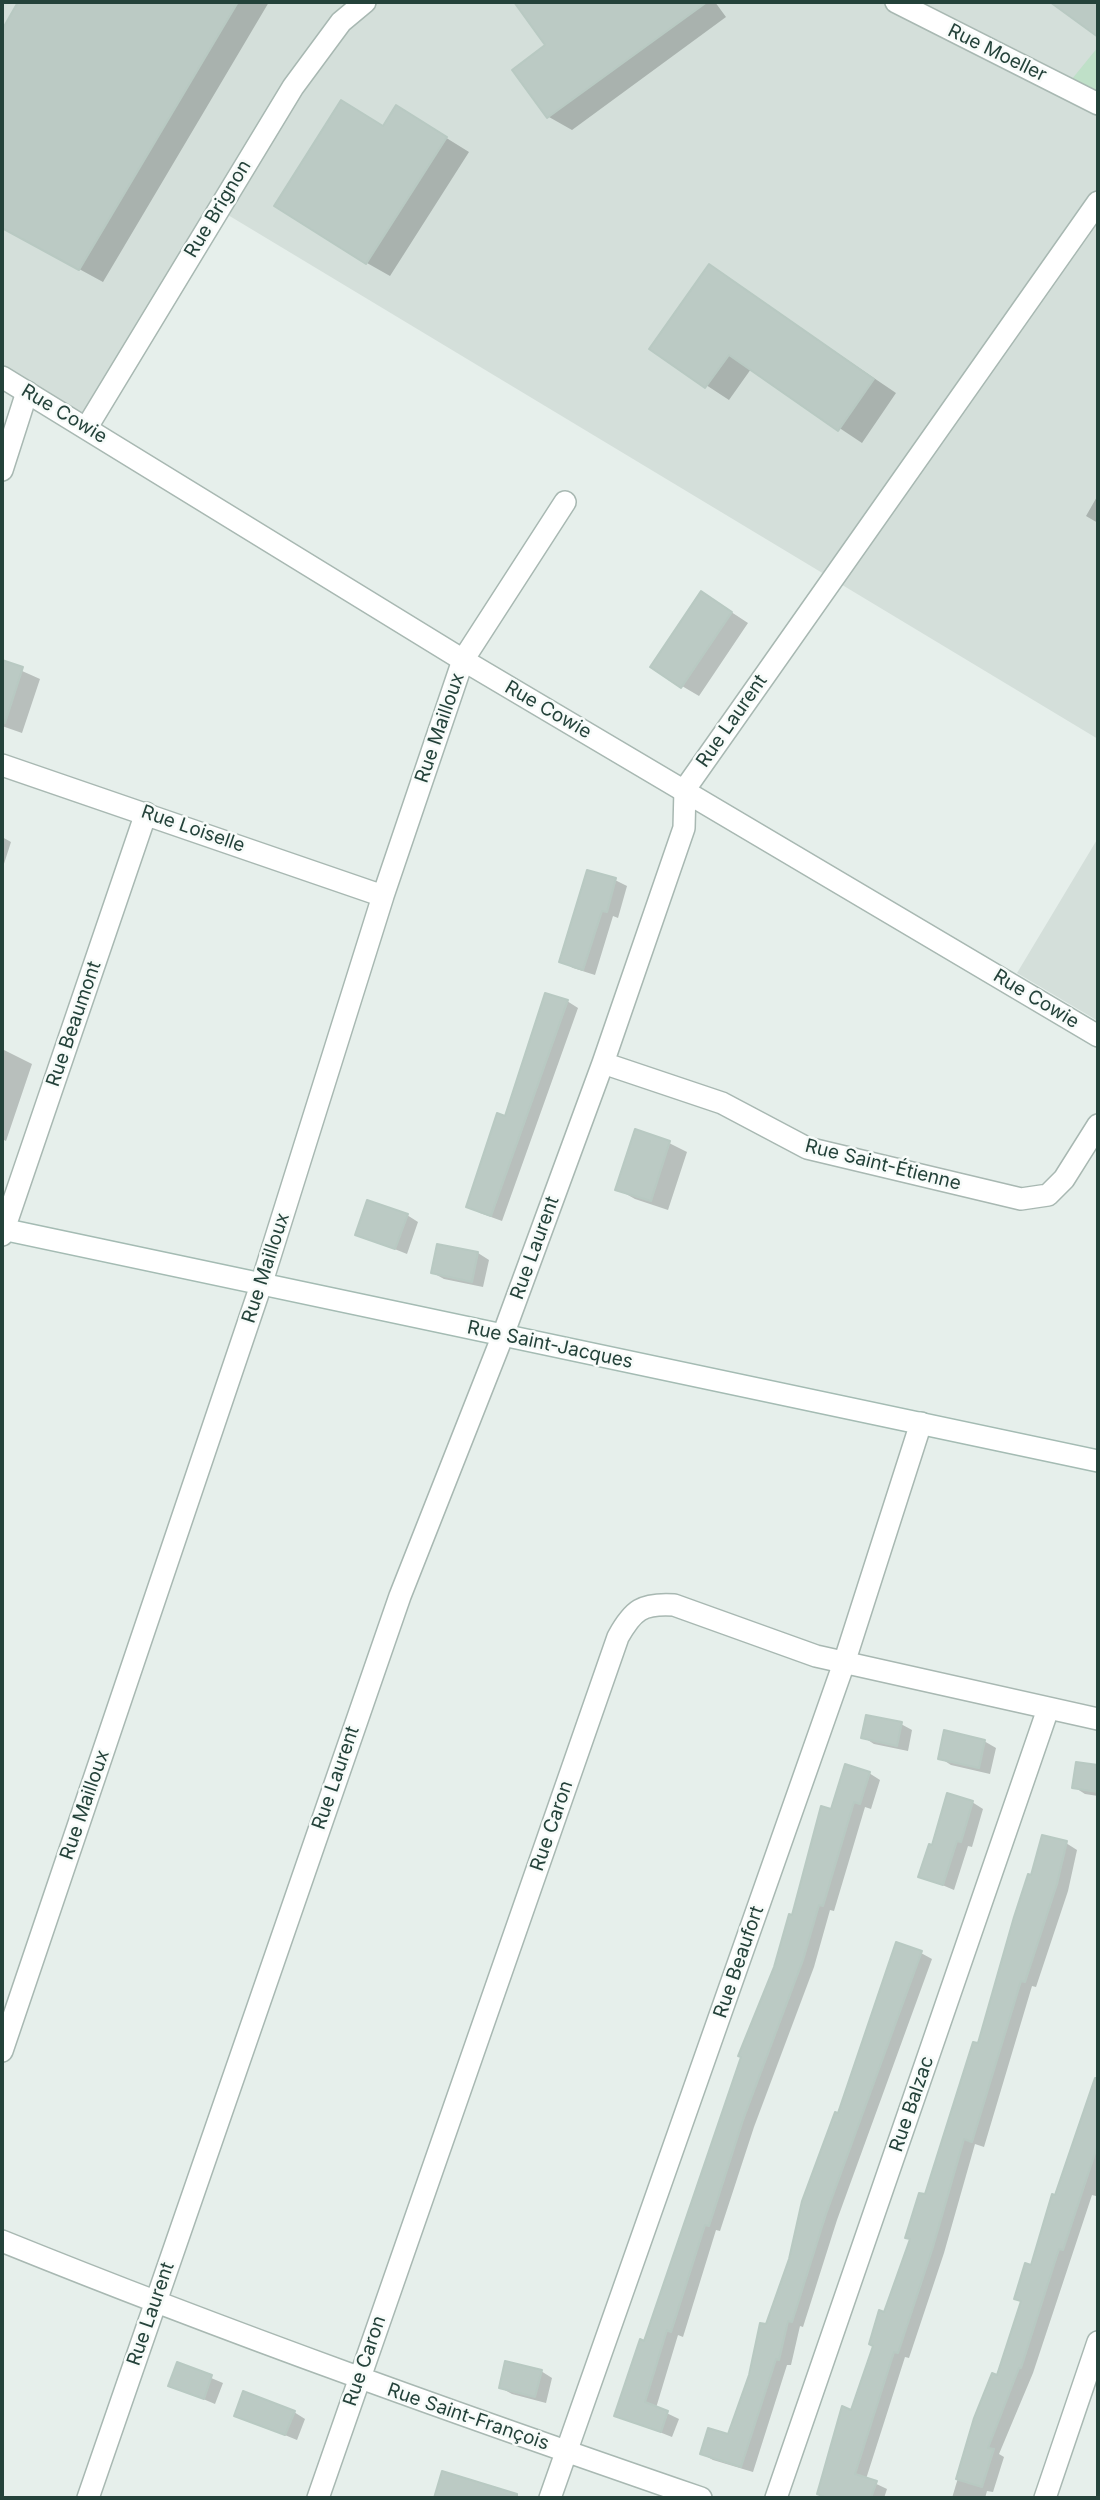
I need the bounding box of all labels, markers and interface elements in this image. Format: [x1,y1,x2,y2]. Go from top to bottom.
street label: Rue Moeller [944,19,1050,87]
street label: Rue Brignon [180,156,256,262]
street label: Rue Cowie [17,379,111,449]
street label: Rue Mailloux [411,670,469,786]
street label: Rue Laurent [692,670,772,772]
street label: Rue Cowie [501,676,595,744]
street label: Rue Loiselle [138,801,248,857]
street label: Rue Beaumont [42,958,106,1090]
street label: Rue Cowie [989,964,1083,1034]
street label: Rue Saint-Étienne [803,1135,963,1195]
street label: Rue Laurent [506,1193,564,1303]
street label: Rue Mailloux [237,1210,295,1326]
street label: Rue Saint-Jacques [465,1316,635,1374]
street label: Rue Laurent [308,1723,364,1833]
street label: Rue Mailloux [56,1747,114,1863]
street label: Rue Caron [526,1778,578,1874]
street label: Rue Beaufort [709,1903,769,2021]
street label: Rue Balzac [885,2053,939,2155]
street label: Rue Laurent [123,2259,179,2369]
street label: Rue Caron [339,2313,391,2409]
street label: Rue Saint-François [384,2379,552,2455]

